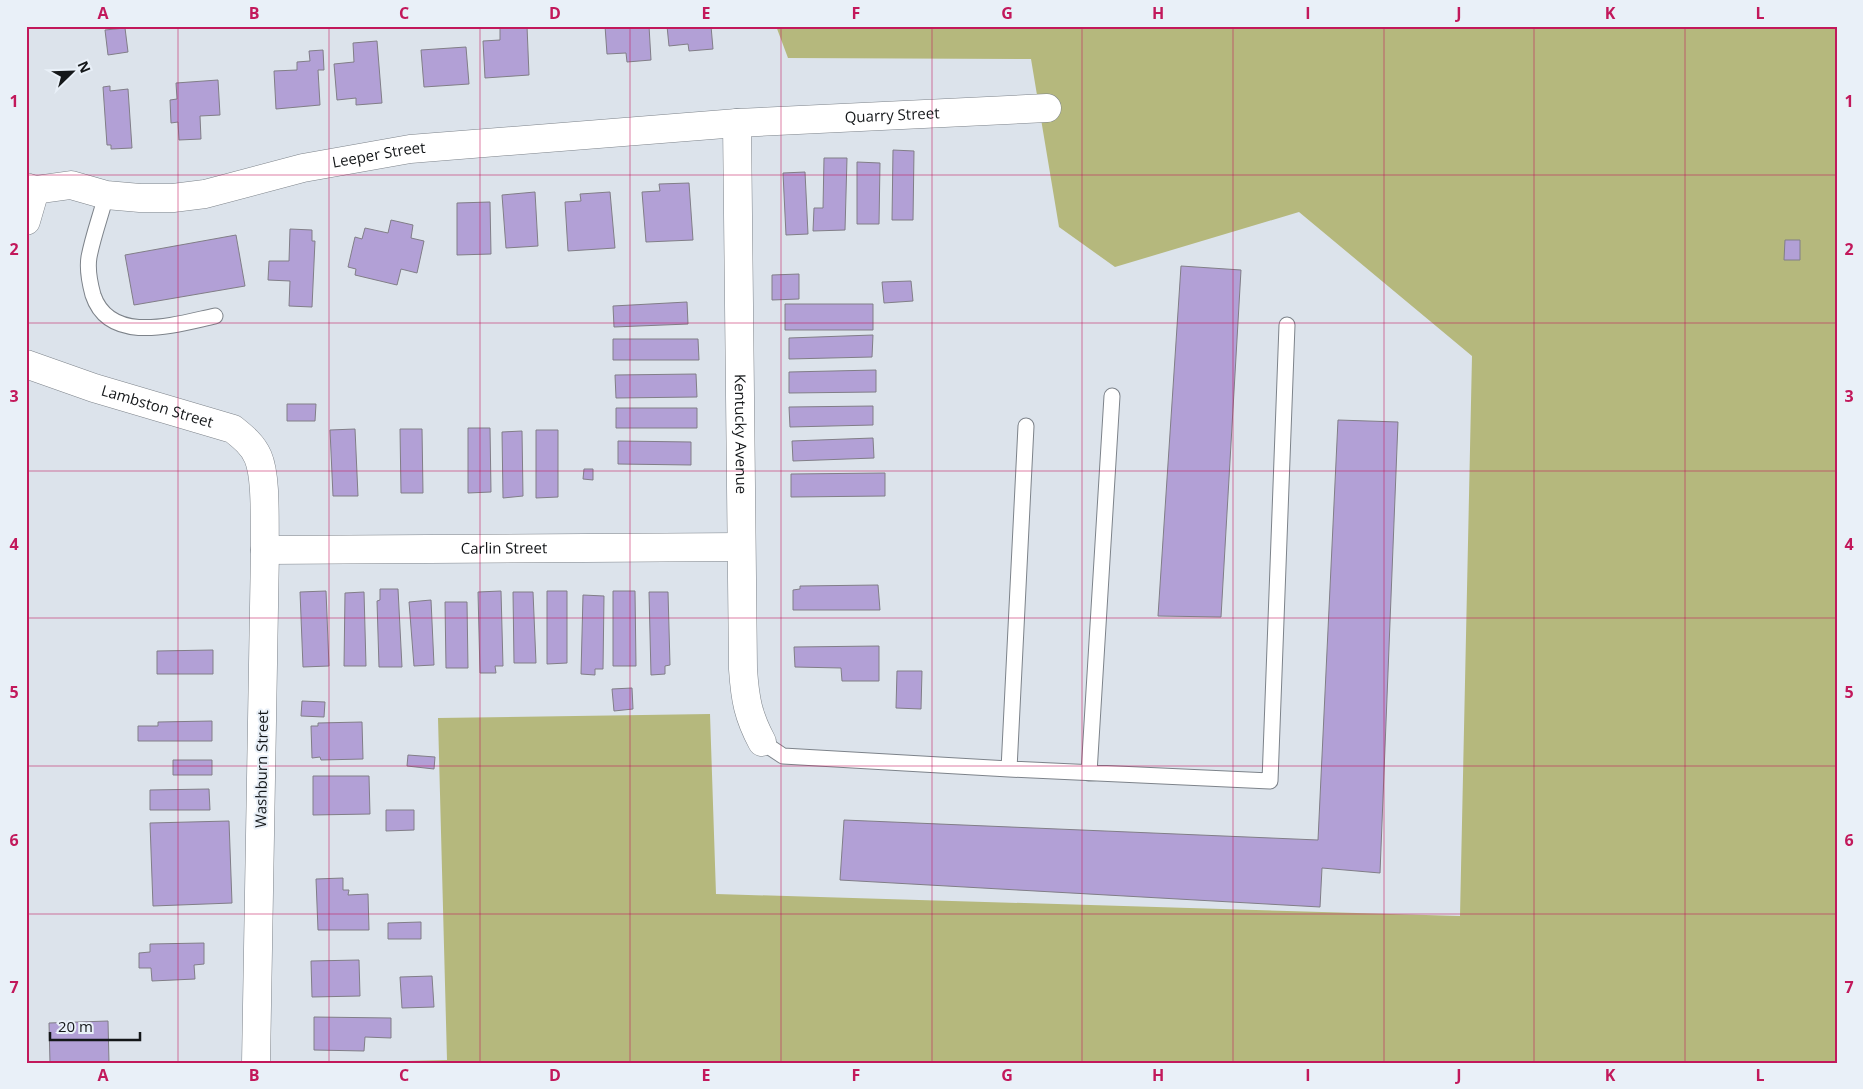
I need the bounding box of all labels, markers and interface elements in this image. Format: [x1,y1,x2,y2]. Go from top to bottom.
text: A [97,2,109,24]
text: B [249,2,259,24]
text: C [399,2,409,24]
text: D [549,2,561,24]
text: E [702,2,711,24]
text: F [852,2,860,24]
text: G [1001,2,1013,24]
text: H [1152,2,1164,24]
text: I [1305,2,1311,24]
text: J [1454,2,1462,24]
text: K [1605,2,1616,24]
text: L [1755,2,1765,24]
north arrow [48,48,98,98]
text: N [73,58,95,76]
text: 1 [9,90,19,112]
text: 1 [1844,90,1854,112]
street label: Quarry Street [844,102,940,127]
street label: Leeper Street [330,137,426,172]
text: 2 [9,238,19,260]
text: 2 [1844,238,1854,260]
street label: Kentucky Avenue [731,374,752,494]
street label: Lambston Street [99,380,216,432]
text: 3 [9,385,19,407]
text: 3 [1844,385,1854,407]
text: 4 [9,533,19,555]
text: 4 [1844,533,1854,555]
street label: Carlin Street [461,537,547,558]
text: 5 [9,681,19,703]
text: 5 [1844,681,1854,703]
street label: Washburn Street [250,710,272,828]
text: 6 [9,829,19,851]
text: 6 [1844,829,1854,851]
text: 7 [9,976,19,998]
text: 7 [1844,976,1854,998]
scale bar [50,1009,140,1041]
text: 20 m [58,1016,93,1036]
text: A [97,1064,109,1086]
text: B [249,1064,259,1086]
text: C [399,1064,409,1086]
text: D [549,1064,561,1086]
text: E [702,1064,711,1086]
text: F [852,1064,860,1086]
text: G [1001,1064,1013,1086]
text: H [1152,1064,1164,1086]
text: I [1305,1064,1311,1086]
text: J [1454,1064,1462,1086]
text: K [1605,1064,1616,1086]
text: L [1755,1064,1765,1086]

